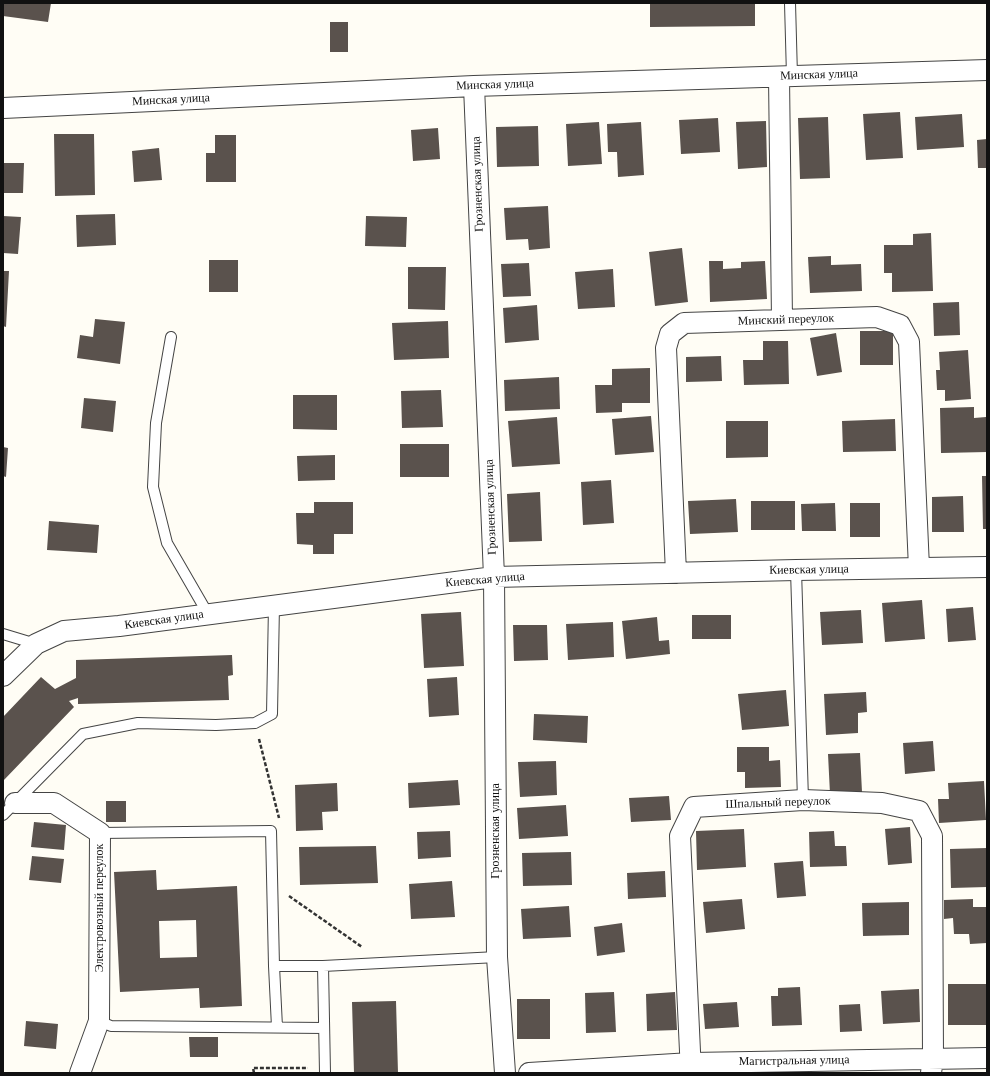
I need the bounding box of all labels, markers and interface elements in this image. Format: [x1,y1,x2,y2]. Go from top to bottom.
street label: Минская улица [780,66,858,84]
street label: Минская улица [456,76,534,94]
street label: Минская улица [132,91,210,109]
street label: Грозненская улица [469,136,487,232]
street label: Минский переулок [737,311,835,329]
street label: Грозненская улица [482,459,500,555]
street label: Киевская улица [769,562,849,578]
street label: Киевская улица [445,569,525,591]
street label: Киевская улица [123,607,205,633]
street label: Грозненская улица [489,783,503,879]
street label: Шпальный переулок [725,794,831,812]
street label: Электровозный переулок [93,844,107,972]
street label: Магистральная улица [738,1053,850,1069]

